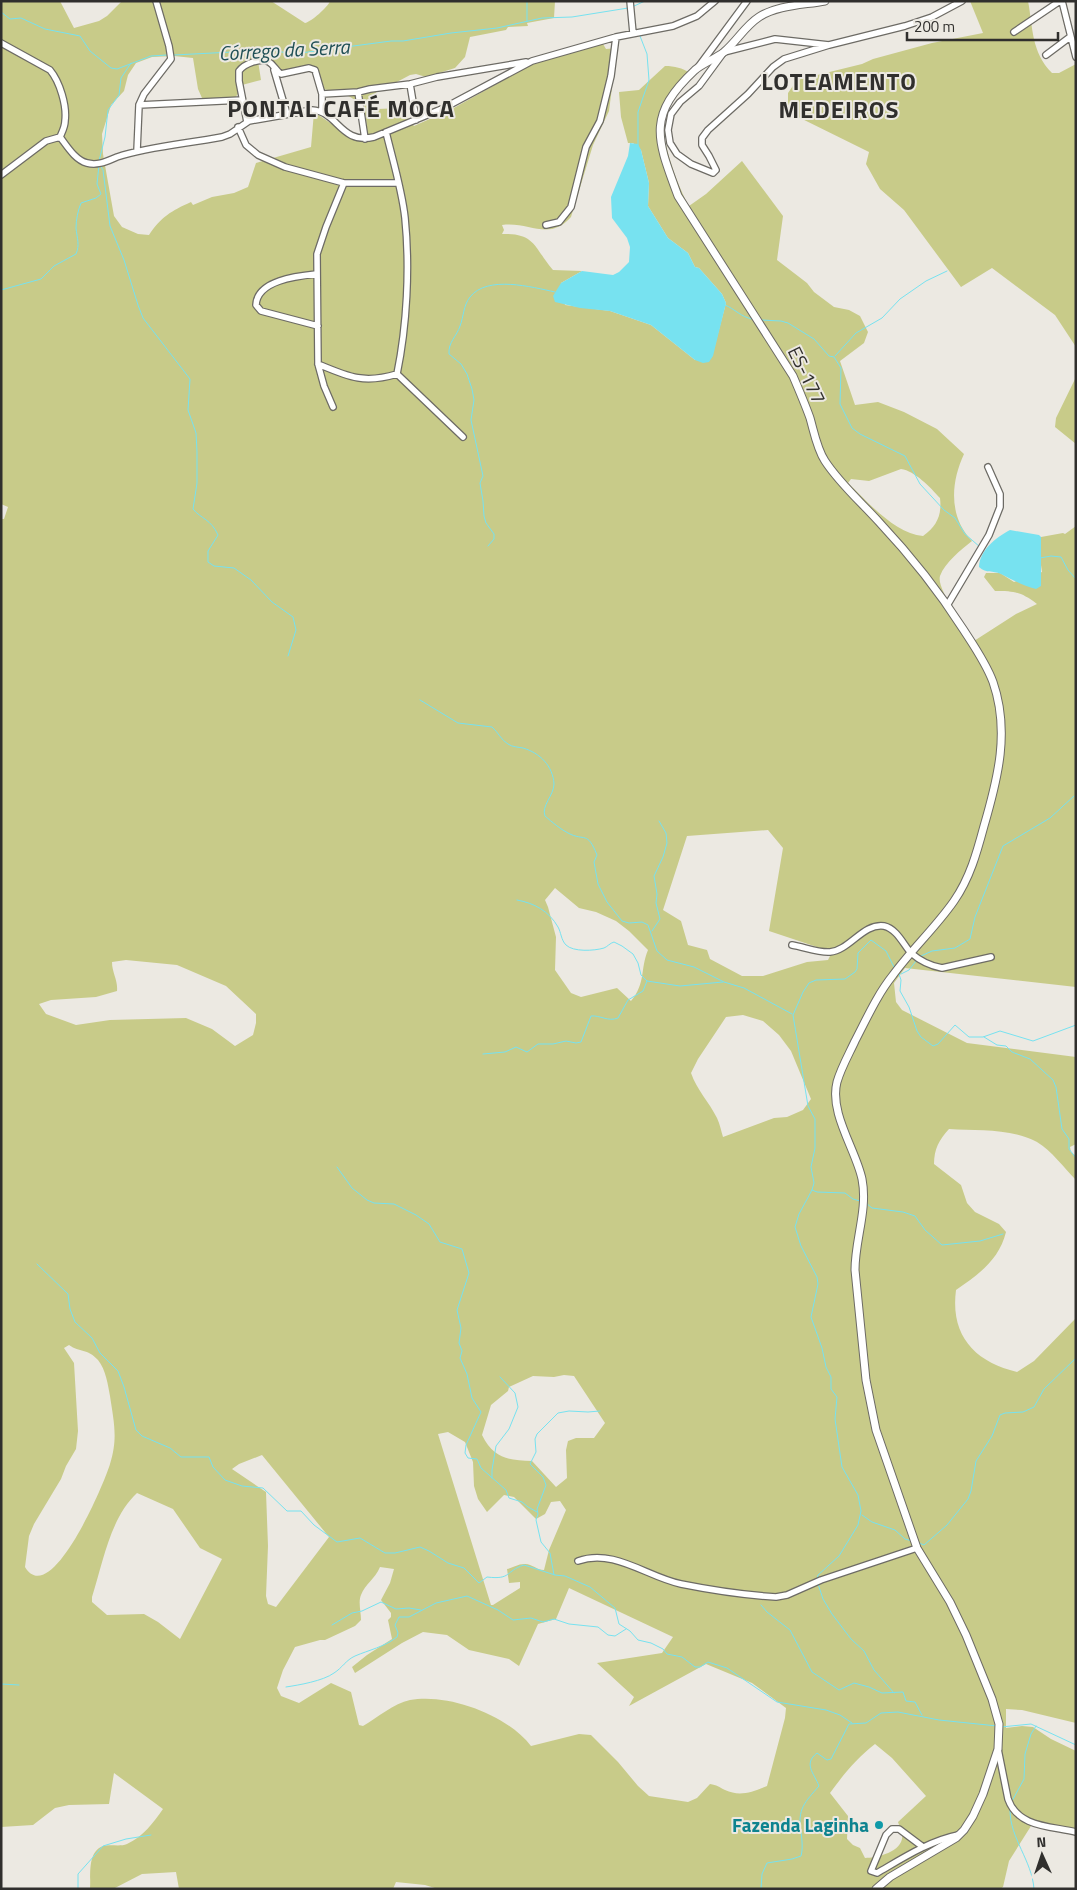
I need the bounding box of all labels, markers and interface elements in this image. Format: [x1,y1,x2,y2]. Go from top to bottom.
scale bar [907,10,1058,42]
text: 200 m [914,15,955,38]
water label: Córrego da Serra [218,31,351,68]
district label: LOTEAMENTO MEDEIROS [761,63,917,127]
district label: PONTAL CAFÉ MOCA [227,90,455,126]
street label: ES-177 [781,341,834,409]
place label: Fazenda Laginha [732,1810,869,1839]
marker: Fazenda Laginha [873,1819,885,1831]
north arrow [1017,1830,1067,1880]
text: N [1036,1831,1047,1852]

